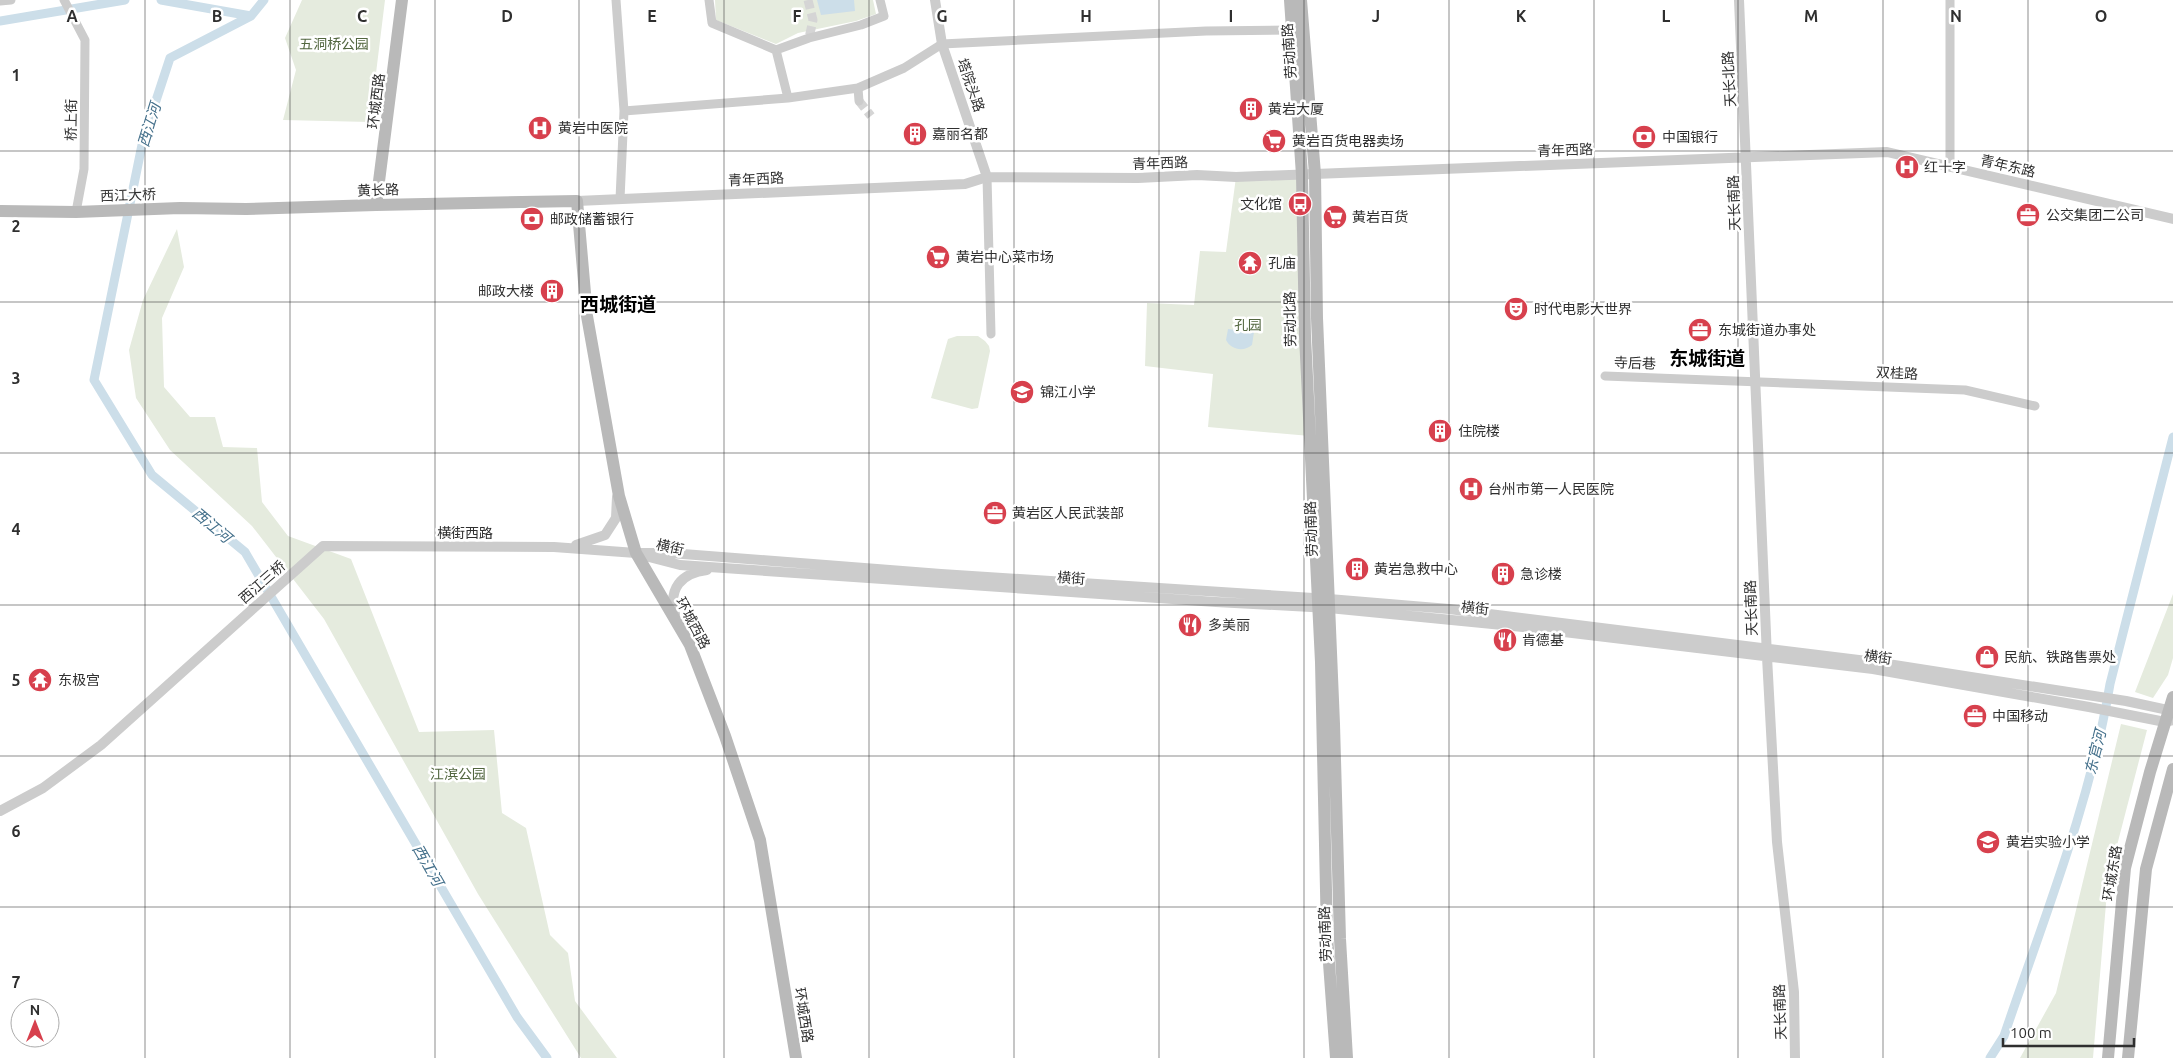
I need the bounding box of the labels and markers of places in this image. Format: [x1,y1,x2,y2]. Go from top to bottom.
building icon: 黄岩大厦 [1238,96,1264,122]
place label: 黄岩大厦 [1268,101,1324,117]
hospital icon: 黄岩中医院 [527,115,553,141]
place label: 黄岩中医院 [558,120,628,136]
building icon: 嘉丽名都 [902,121,928,147]
bank icon: 中国银行 [1631,124,1657,150]
place label: 嘉丽名都 [932,126,988,142]
supermarket icon: 黄岩百货电器卖场 [1261,128,1287,154]
place label: 中国银行 [1662,129,1718,145]
place label: 黄岩百货电器卖场 [1292,133,1404,149]
hospital icon: 红十字 [1894,154,1920,180]
place label: 红十字 [1924,159,1966,175]
bus stop icon: 文化馆 [1287,191,1313,217]
place label: 文化馆 [1240,196,1282,212]
office icon: 公交集团二公司 [2015,202,2041,228]
supermarket icon: 黄岩百货 [1322,204,1348,230]
bank icon: 邮政储蓄银行 [519,206,545,232]
place label: 公交集团二公司 [2046,207,2144,223]
place label: 黄岩百货 [1352,209,1408,225]
place label: 邮政储蓄银行 [550,211,634,227]
supermarket icon: 黄岩中心菜市场 [925,244,951,270]
place label: 黄岩中心菜市场 [956,249,1054,265]
temple icon: 孔庙 [1237,250,1263,276]
place label: 孔庙 [1268,255,1296,271]
building icon: 邮政大楼 [539,278,565,304]
place label: 邮政大楼 [478,283,534,299]
theatre icon: 时代电影大世界 [1503,296,1529,322]
place label: 时代电影大世界 [1534,301,1632,317]
office icon: 东城街道办事处 [1687,317,1713,343]
place label: 东城街道办事处 [1718,322,1816,338]
school or university icon: 锦江小学 [1009,379,1035,405]
place label: 锦江小学 [1040,384,1096,400]
building icon: 住院楼 [1427,418,1453,444]
place label: 住院楼 [1458,423,1500,439]
hospital icon: 台州市第一人民医院 [1458,476,1484,502]
place label: 台州市第一人民医院 [1488,481,1614,497]
office icon: 黄岩区人民武装部 [982,500,1008,526]
place label: 黄岩区人民武装部 [1012,505,1124,521]
building icon: 黄岩急救中心 [1344,556,1370,582]
place label: 黄岩急救中心 [1374,561,1458,577]
building icon: 急诊楼 [1490,561,1516,587]
place label: 急诊楼 [1520,566,1562,582]
restaurant icon: 多美丽 [1177,612,1203,638]
place label: 多美丽 [1208,617,1250,633]
restaurant icon: 肯德基 [1492,627,1518,653]
place label: 肯德基 [1522,632,1564,648]
shop icon: 民航、铁路售票处 [1974,644,2000,670]
place label: 民航、铁路售票处 [2004,649,2116,665]
temple icon: 东极宫 [27,667,53,693]
place label: 东极宫 [58,672,100,688]
office icon: 中国移动 [1962,703,1988,729]
place label: 中国移动 [1992,708,2048,724]
school or university icon: 黄岩实验小学 [1975,829,2001,855]
place label: 黄岩实验小学 [2006,834,2090,850]

